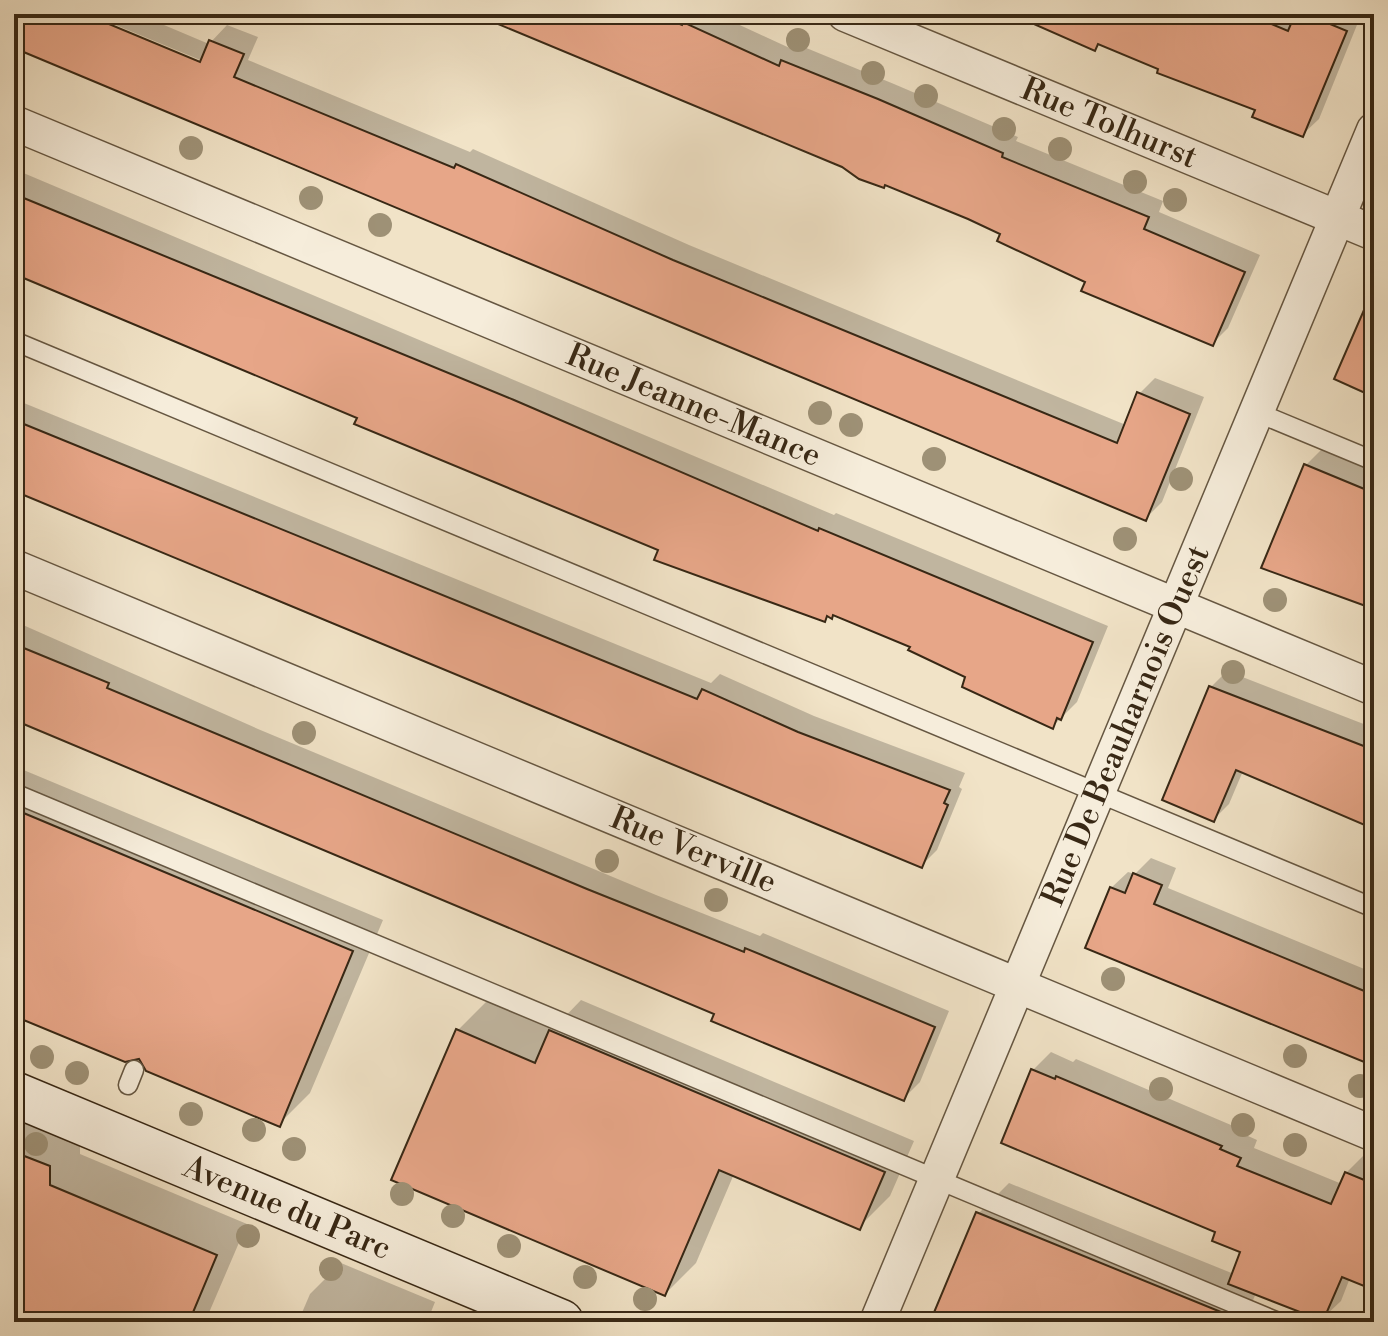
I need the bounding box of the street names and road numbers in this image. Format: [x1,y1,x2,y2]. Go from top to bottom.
street label: Rue Tolhurst [1015,69,1203,178]
street label: Rue Jeanne-Mance [560,335,827,476]
street label: Rue De Beauharnois Ouest [1033,540,1218,912]
street label: Rue Verville [604,798,782,903]
street label: Avenue du Parc [177,1146,397,1269]

